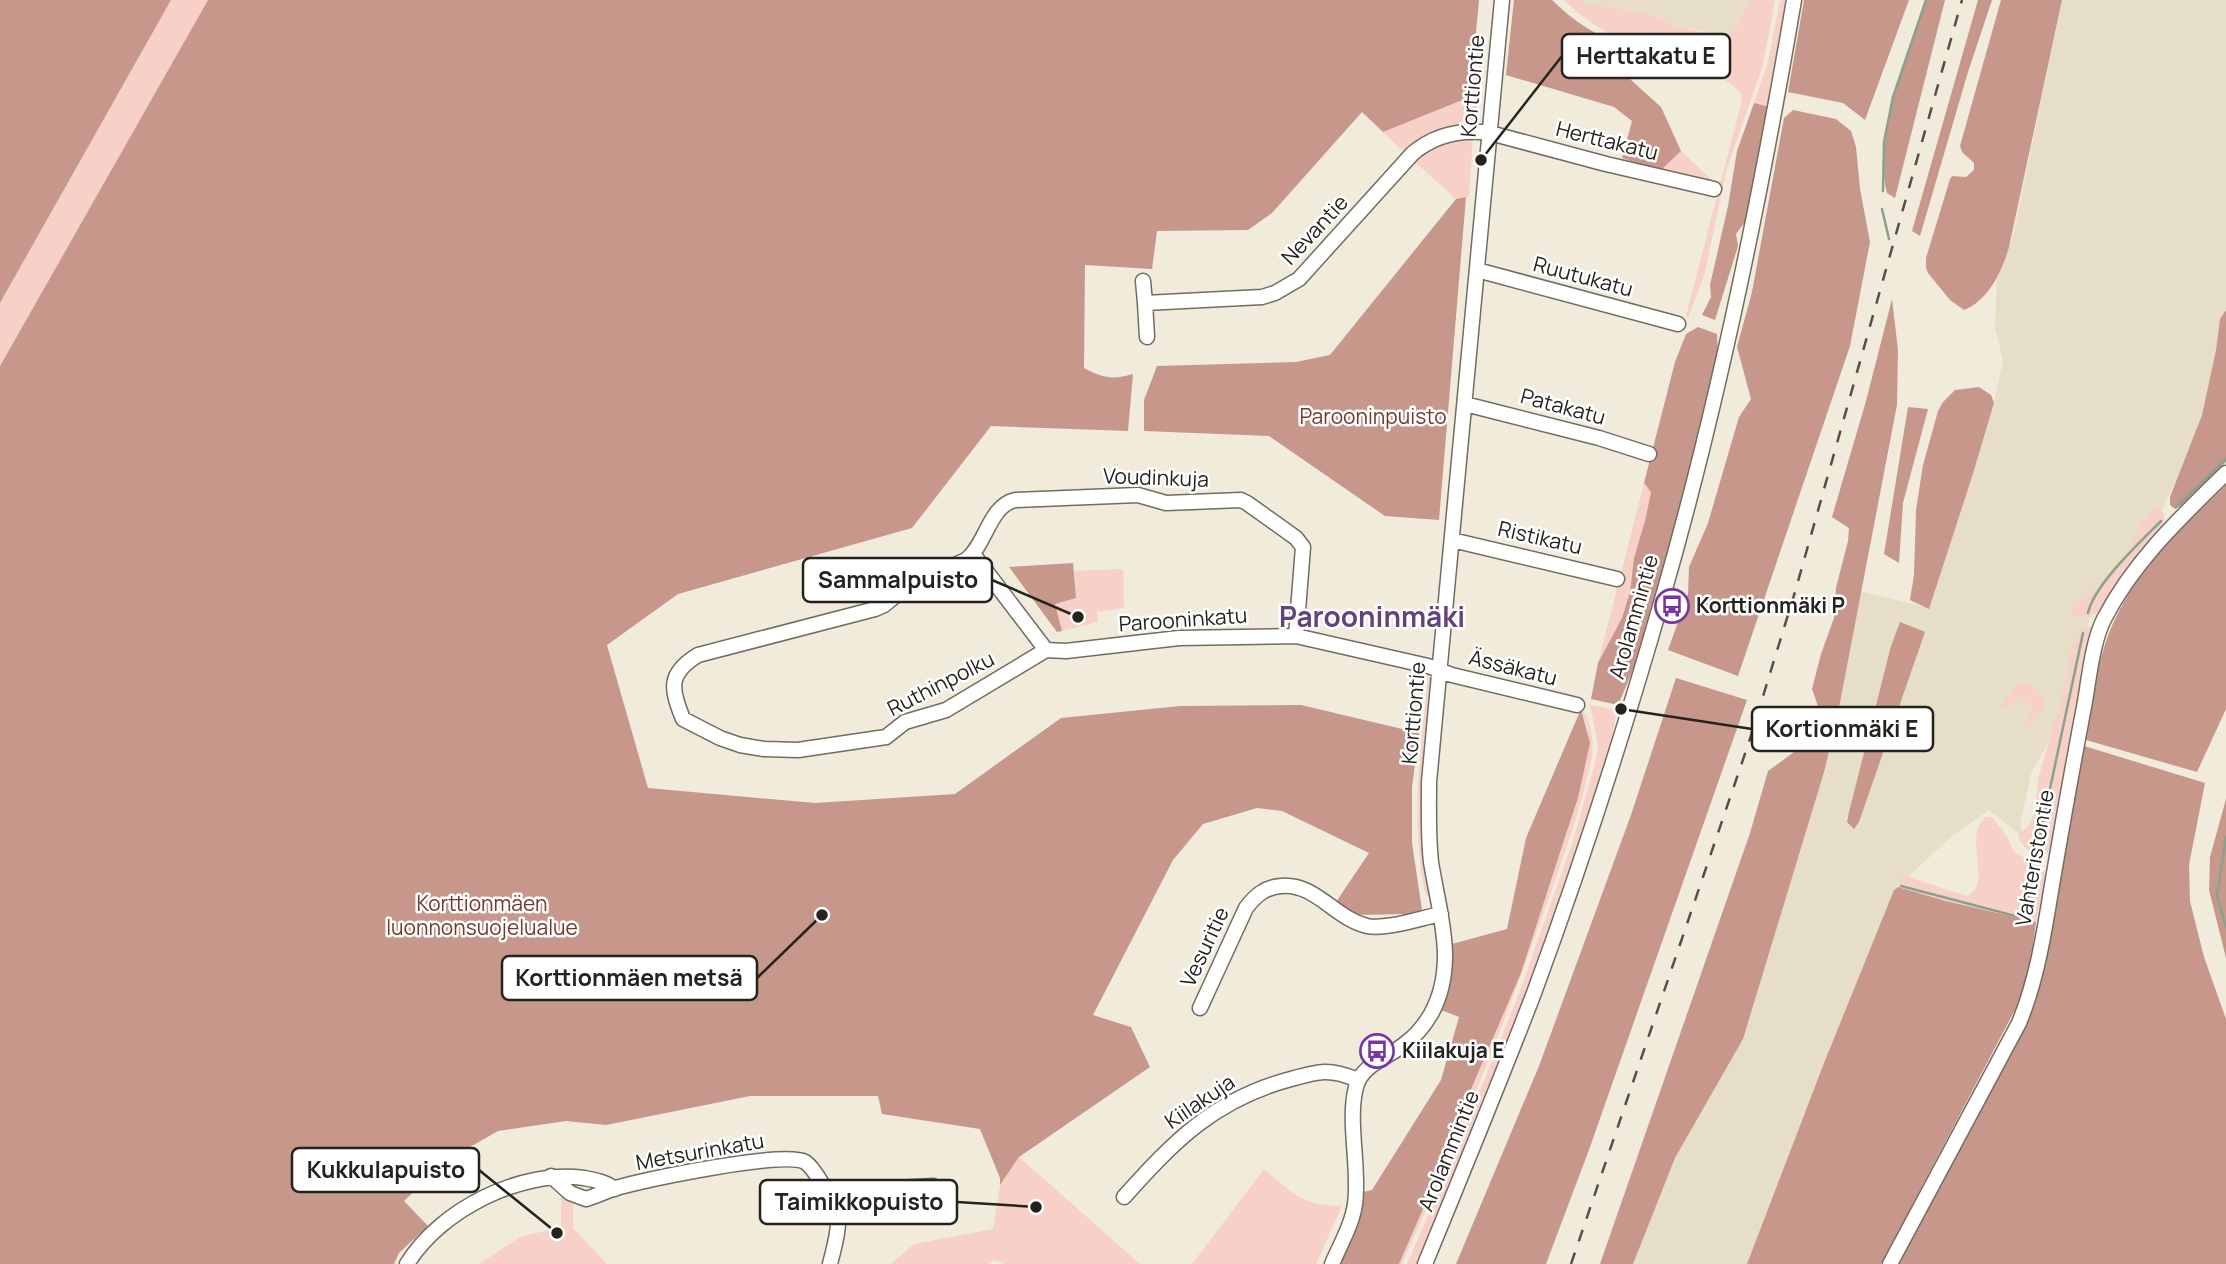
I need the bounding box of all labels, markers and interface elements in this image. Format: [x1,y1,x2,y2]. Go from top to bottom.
street label: Korttiontie [1454,34,1490,138]
callout: Herttakatu E [1562,34,1730,78]
text: Herttakatu E [1576,39,1716,71]
street label: Herttakatu [1553,114,1661,166]
street label: Nevantie [1275,188,1354,270]
street label: Ruutukatu [1530,249,1636,303]
street label: Patakatu [1518,381,1609,431]
park label: Parooninpuisto [1299,402,1447,430]
street label: Voudinkuja [1103,461,1209,493]
street label: Ristikatu [1495,514,1585,560]
street label: Arolammintie [1602,551,1664,682]
callout: Sammalpuisto [803,558,992,602]
text: Sammalpuisto [818,563,978,595]
bus stop icon: Korttionmäki P [1653,587,1691,625]
place label: Korttionmäki P [1696,591,1845,619]
district label: Parooninmäki [1279,597,1465,635]
street label: Parooninkatu [1118,601,1248,637]
street label: Ässäkatu [1466,643,1560,692]
street label: Ruthinpolku [882,644,999,722]
street label: Korttiontie [1395,661,1431,765]
callout: Kortionmäki E [1752,707,1933,751]
text: Kortionmäki E [1765,712,1919,744]
street label: Vahteristontie [2008,787,2060,928]
park label: Korttionmäen luonnonsuojelualue [386,889,578,941]
street label: Vesuritie [1173,902,1235,991]
callout: Korttionmäen metsä [502,956,757,1000]
text: Korttionmäen metsä [515,961,743,993]
bus stop icon: Kiilakuja E [1358,1032,1396,1070]
place label: Kiilakuja E [1402,1036,1504,1064]
street label: Kiilakuja [1159,1068,1240,1135]
street label: Arolammintie [1411,1086,1485,1215]
street label: Metsurinkatu [634,1126,766,1176]
callout: Kukkulapuisto [292,1148,479,1192]
text: Kukkulapuisto [307,1153,465,1185]
callout: Taimikkopuisto [760,1180,957,1224]
text: Taimikkopuisto [775,1185,943,1217]

